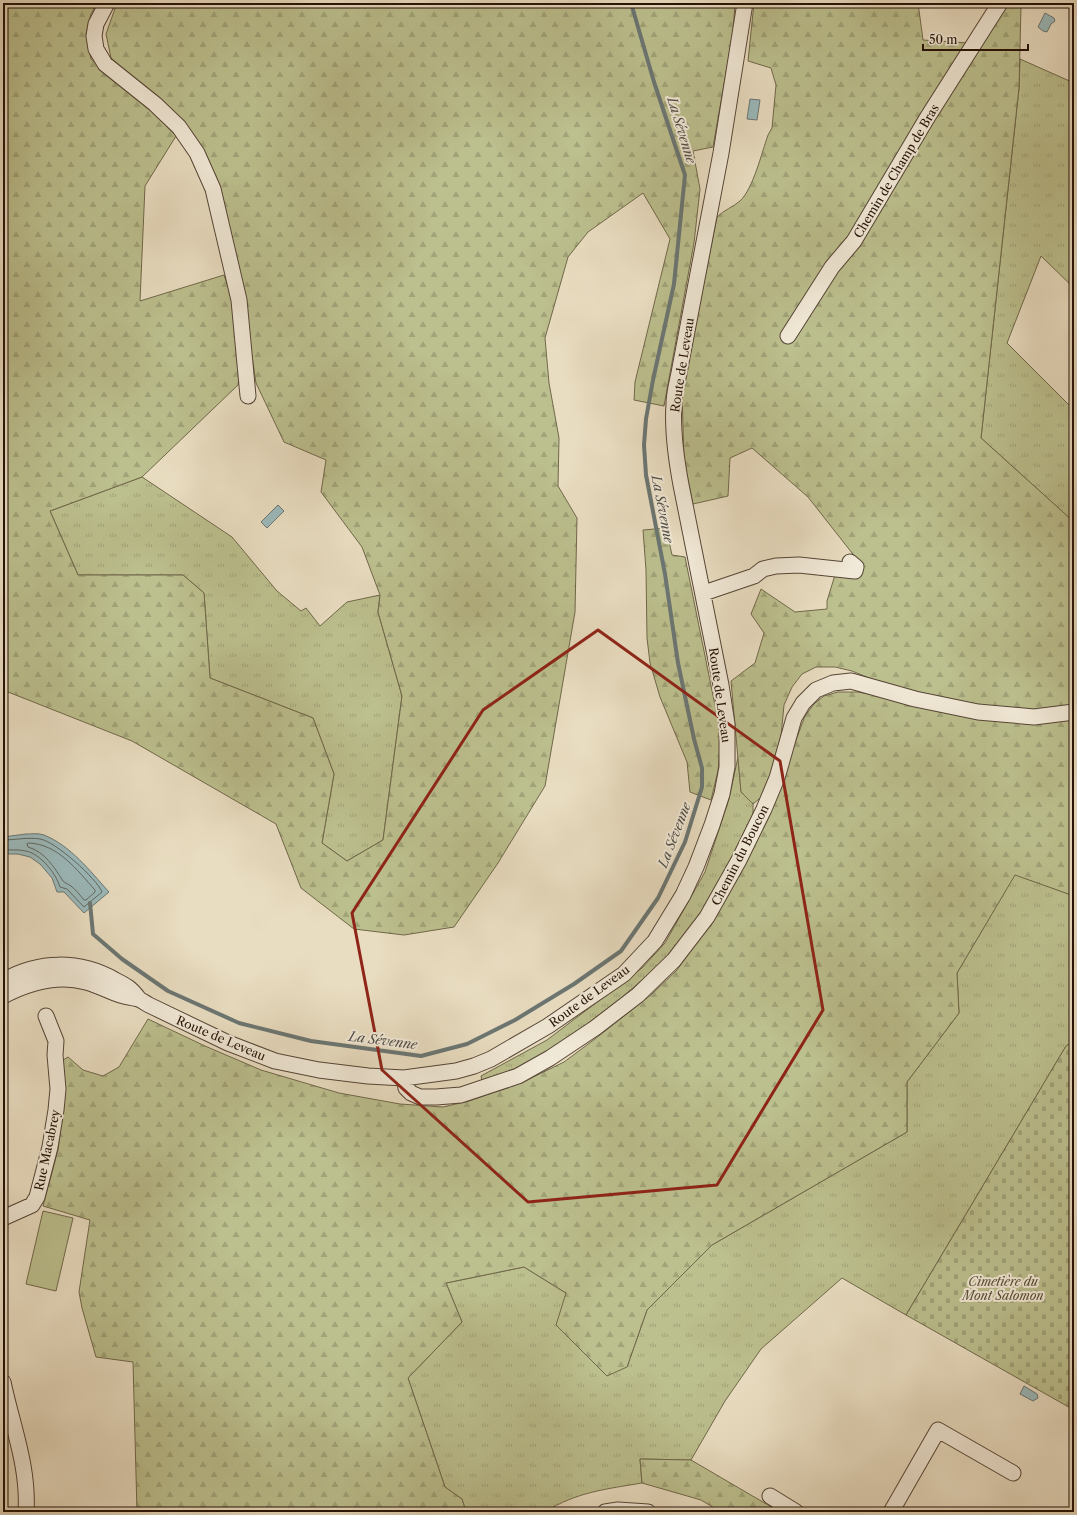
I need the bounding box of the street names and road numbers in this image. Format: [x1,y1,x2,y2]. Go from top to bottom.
street label: Chemin de Champ de Bras [850,101,942,241]
street label: Route de Leveau [667,316,697,413]
street label: Route de Leveau [706,647,734,744]
street label: Chemin du Boucon [708,802,772,908]
street label: Route de Leveau [546,961,633,1030]
street label: Route de Leveau [174,1012,269,1064]
street label: Rue Macabrey [31,1108,63,1192]

